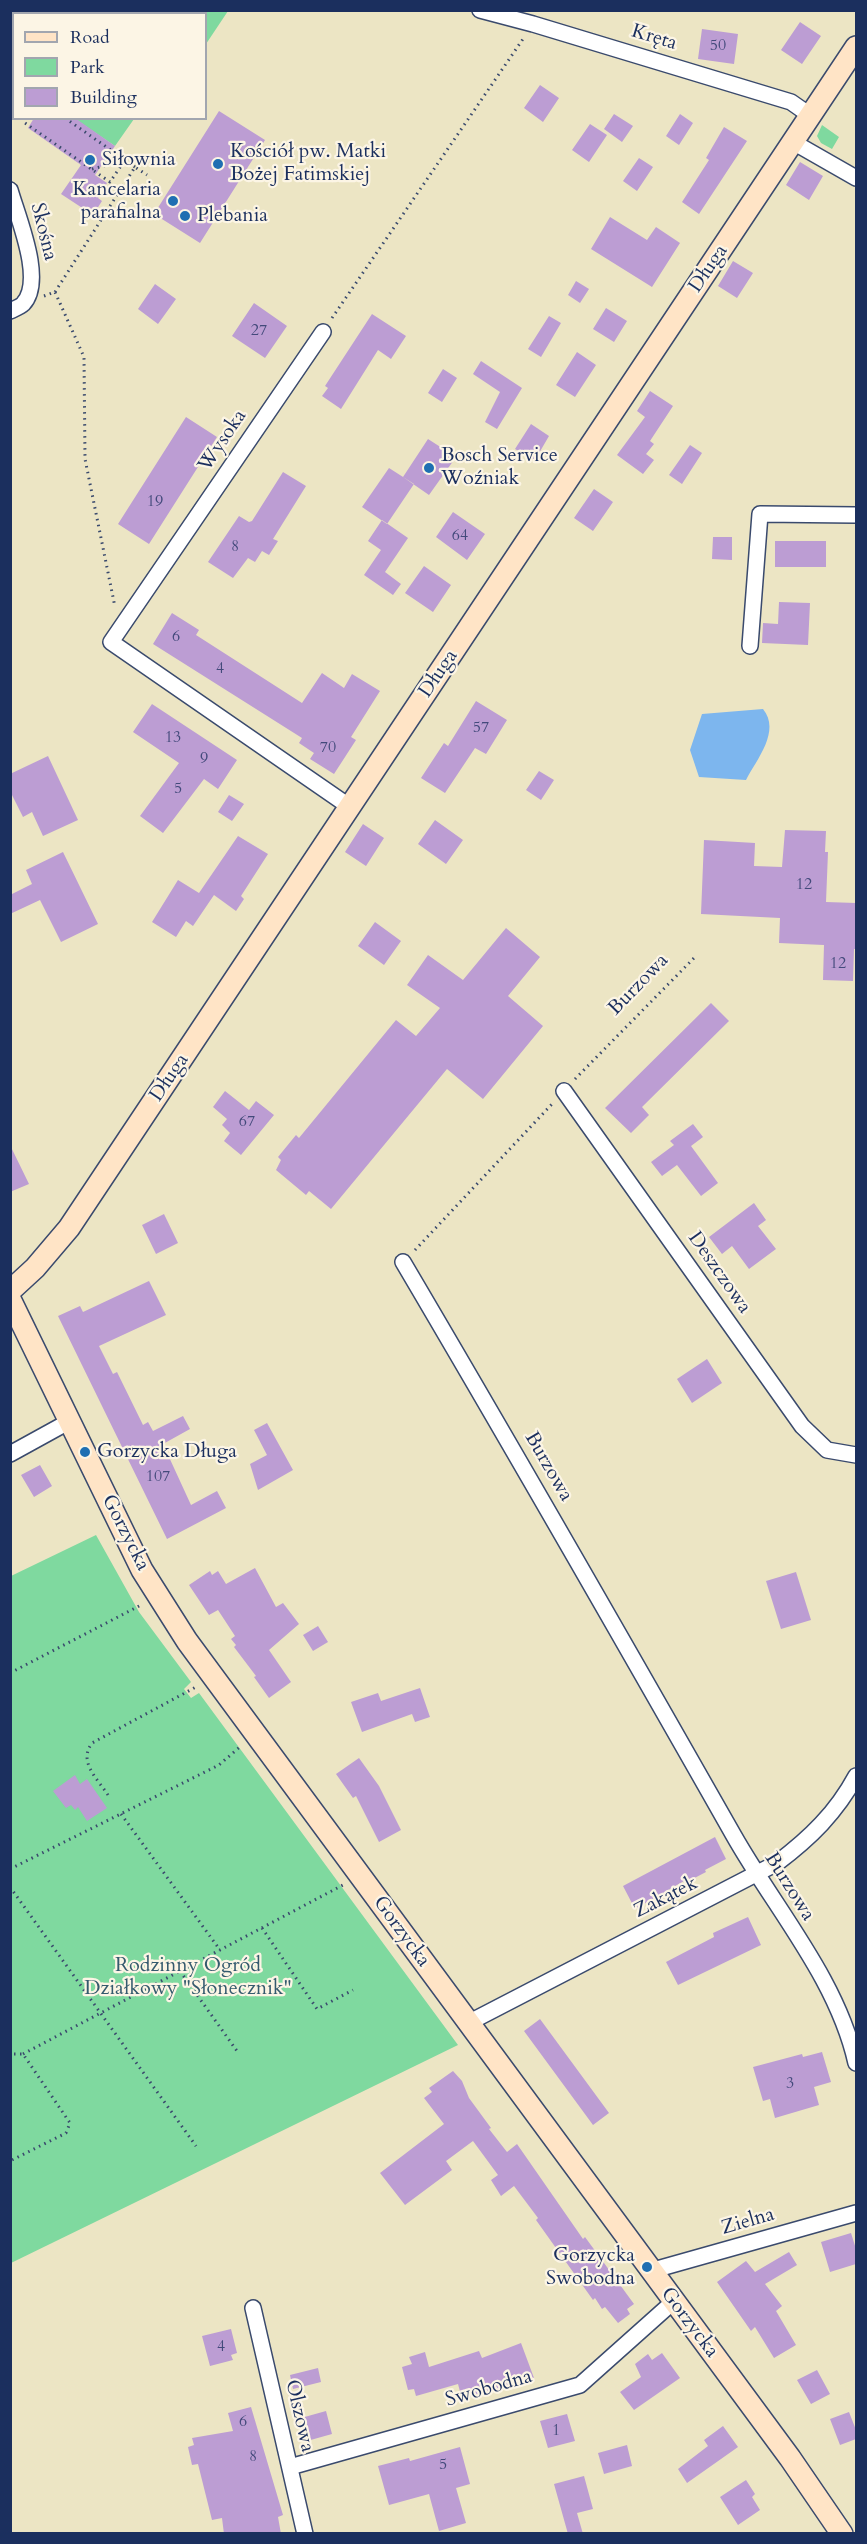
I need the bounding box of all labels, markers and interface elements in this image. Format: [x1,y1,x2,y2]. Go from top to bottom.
legend [12,12,207,120]
street label: Kręta [628,20,680,56]
text: Road [70,25,110,50]
house number: 50 [710,36,726,56]
text: Park [70,55,105,80]
text: Building [70,85,137,110]
place label: Kościół pw. Matki Bożej Fatimskiej [230,140,386,187]
place label: Siłownia [102,148,176,172]
marker: Siłownia [83,153,97,167]
marker: Kościół pw. Matki Bożej Fatimskiej [211,157,225,171]
place label: Kancelaria parafialna [73,178,161,225]
marker: Kancelaria parafialna [166,194,180,208]
street label: Skośna [24,201,62,263]
place label: Plebania [197,204,268,228]
marker: Plebania [178,209,192,223]
street label: Długa [684,240,734,298]
house number: 27 [251,321,267,341]
street label: Wysoka [194,405,252,477]
place label: Bosch Service Woźniak [441,444,558,491]
marker: Bosch Service Woźniak [422,461,436,475]
house number: 19 [147,492,163,512]
house number: 64 [452,526,468,546]
house number: 8 [231,537,239,557]
house number: 6 [172,627,180,647]
street label: Długa [414,645,464,703]
house number: 4 [216,659,224,679]
house number: 57 [473,718,489,738]
house number: 13 [165,728,181,748]
house number: 70 [320,738,336,758]
house number: 9 [200,749,208,769]
house number: 5 [174,779,182,799]
house number: 12 [796,875,812,895]
street label: Burzowa [604,949,674,1021]
house number: 12 [830,954,846,974]
street label: Długa [145,1049,195,1107]
house number: 67 [239,1112,255,1132]
street label: Deszczowa [682,1227,756,1319]
street label: Burzowa [519,1428,577,1506]
place label: Gorzycka Długa [97,1440,237,1464]
marker: Gorzycka Długa [78,1445,92,1459]
house number: 107 [146,1467,170,1487]
street label: Gorzycka [96,1491,154,1575]
street label: Burzowa [759,1848,819,1926]
street label: Zakątek [630,1872,702,1924]
street label: Gorzycka [367,1892,435,1972]
park label: Rodzinny Ogród Działkowy "Słonecznik" [84,1954,292,2001]
house number: 3 [786,2074,794,2094]
street label: Zielna [719,2203,777,2241]
place label: Gorzycka Swobodna [546,2244,635,2291]
marker: Gorzycka Swobodna [640,2260,654,2274]
street label: Gorzycka [655,2283,723,2363]
house number: 4 [217,2337,225,2357]
street label: Swobodna [443,2365,535,2413]
street label: Olszowa [279,2377,319,2455]
house number: 6 [239,2412,247,2432]
house number: 1 [552,2421,560,2441]
house number: 8 [249,2447,257,2467]
house number: 5 [439,2455,447,2475]

